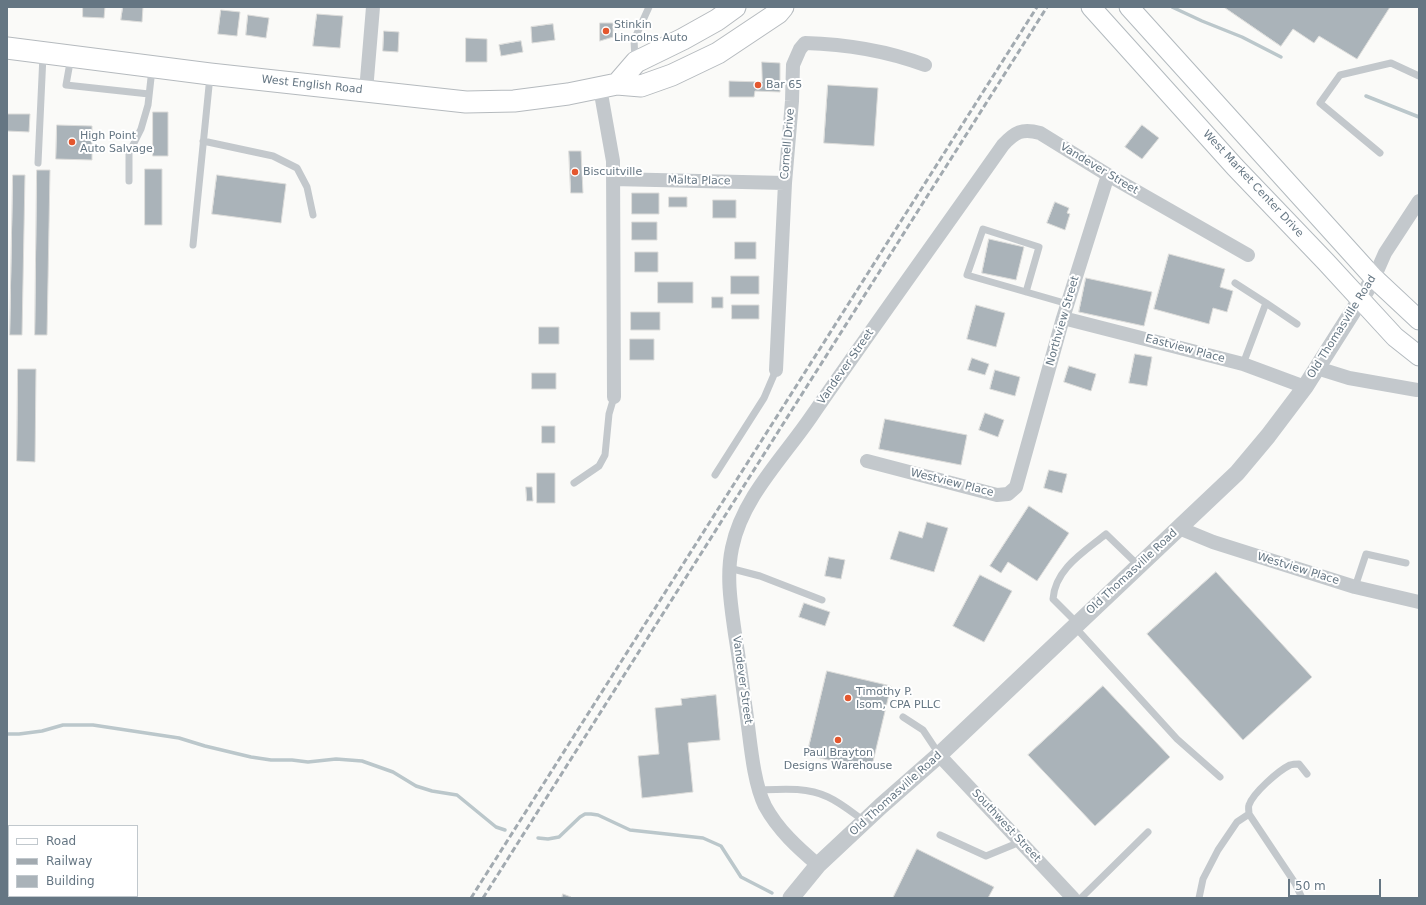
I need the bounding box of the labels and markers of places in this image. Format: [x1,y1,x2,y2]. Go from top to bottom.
place label: Stinkin Lincolns Auto [614,18,688,44]
marker: Stinkin Lincolns Auto [601,26,611,36]
place label: Bar 65 [766,78,802,92]
marker: Bar 65 [753,80,763,90]
place label: High Point Auto Salvage [80,129,153,155]
marker: High Point Auto Salvage [67,137,77,147]
place label: Biscuitville [583,165,642,179]
marker: Biscuitville [570,167,580,177]
place label: Timothy P. Isom, CPA PLLC [856,685,941,711]
marker: Timothy P. Isom, CPA PLLC [843,693,853,703]
marker: Paul Brayton Designs Warehouse [833,735,843,745]
place label: Paul Brayton Designs Warehouse [784,746,892,772]

